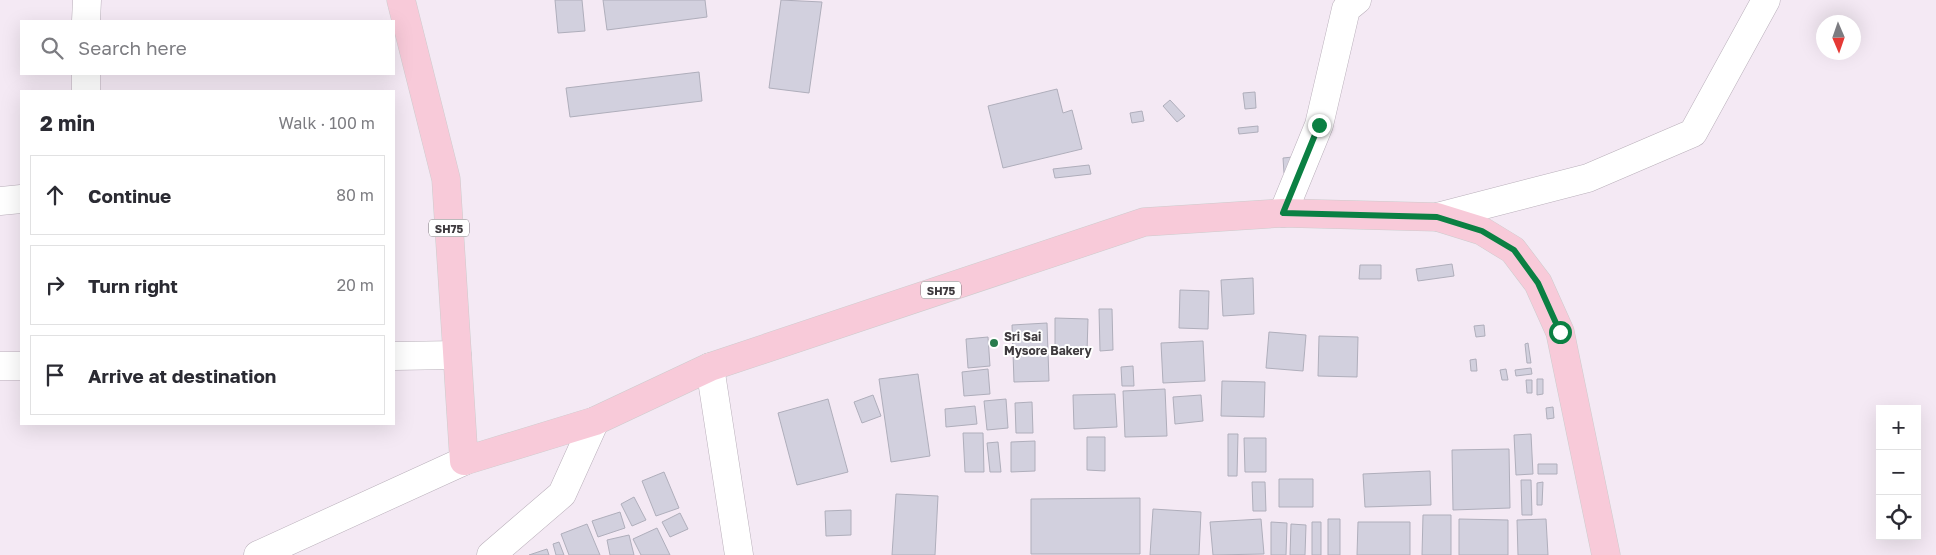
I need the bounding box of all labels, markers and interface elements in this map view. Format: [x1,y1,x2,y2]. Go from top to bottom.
north arrow [1816,15,1861,60]
search box [20,20,395,75]
icon: search [38,34,66,62]
text: Search here [78,36,187,59]
text: 2 min [40,110,95,136]
text: Walk · 100 m [279,113,375,133]
route end [1308,114,1331,137]
icon: ahead [41,181,69,209]
text: Continue [88,184,171,207]
text: 80 m [336,185,374,205]
road number: SH75 [429,220,469,237]
icon: right [41,271,69,299]
text: Turn right [88,274,178,297]
text: 20 m [337,275,374,295]
road number: SH75 [921,282,961,298]
route start [1549,321,1572,344]
place label: Sri Sai Mysore Bakery [1004,329,1092,358]
marker: Sri Sai Mysore Bakery [988,337,1000,349]
icon: arrive [41,361,69,389]
text: Arrive at destination [88,364,276,387]
map controls [1876,405,1921,540]
button: + [1876,405,1921,450]
button: − [1876,450,1921,495]
button: locate [1876,495,1921,540]

